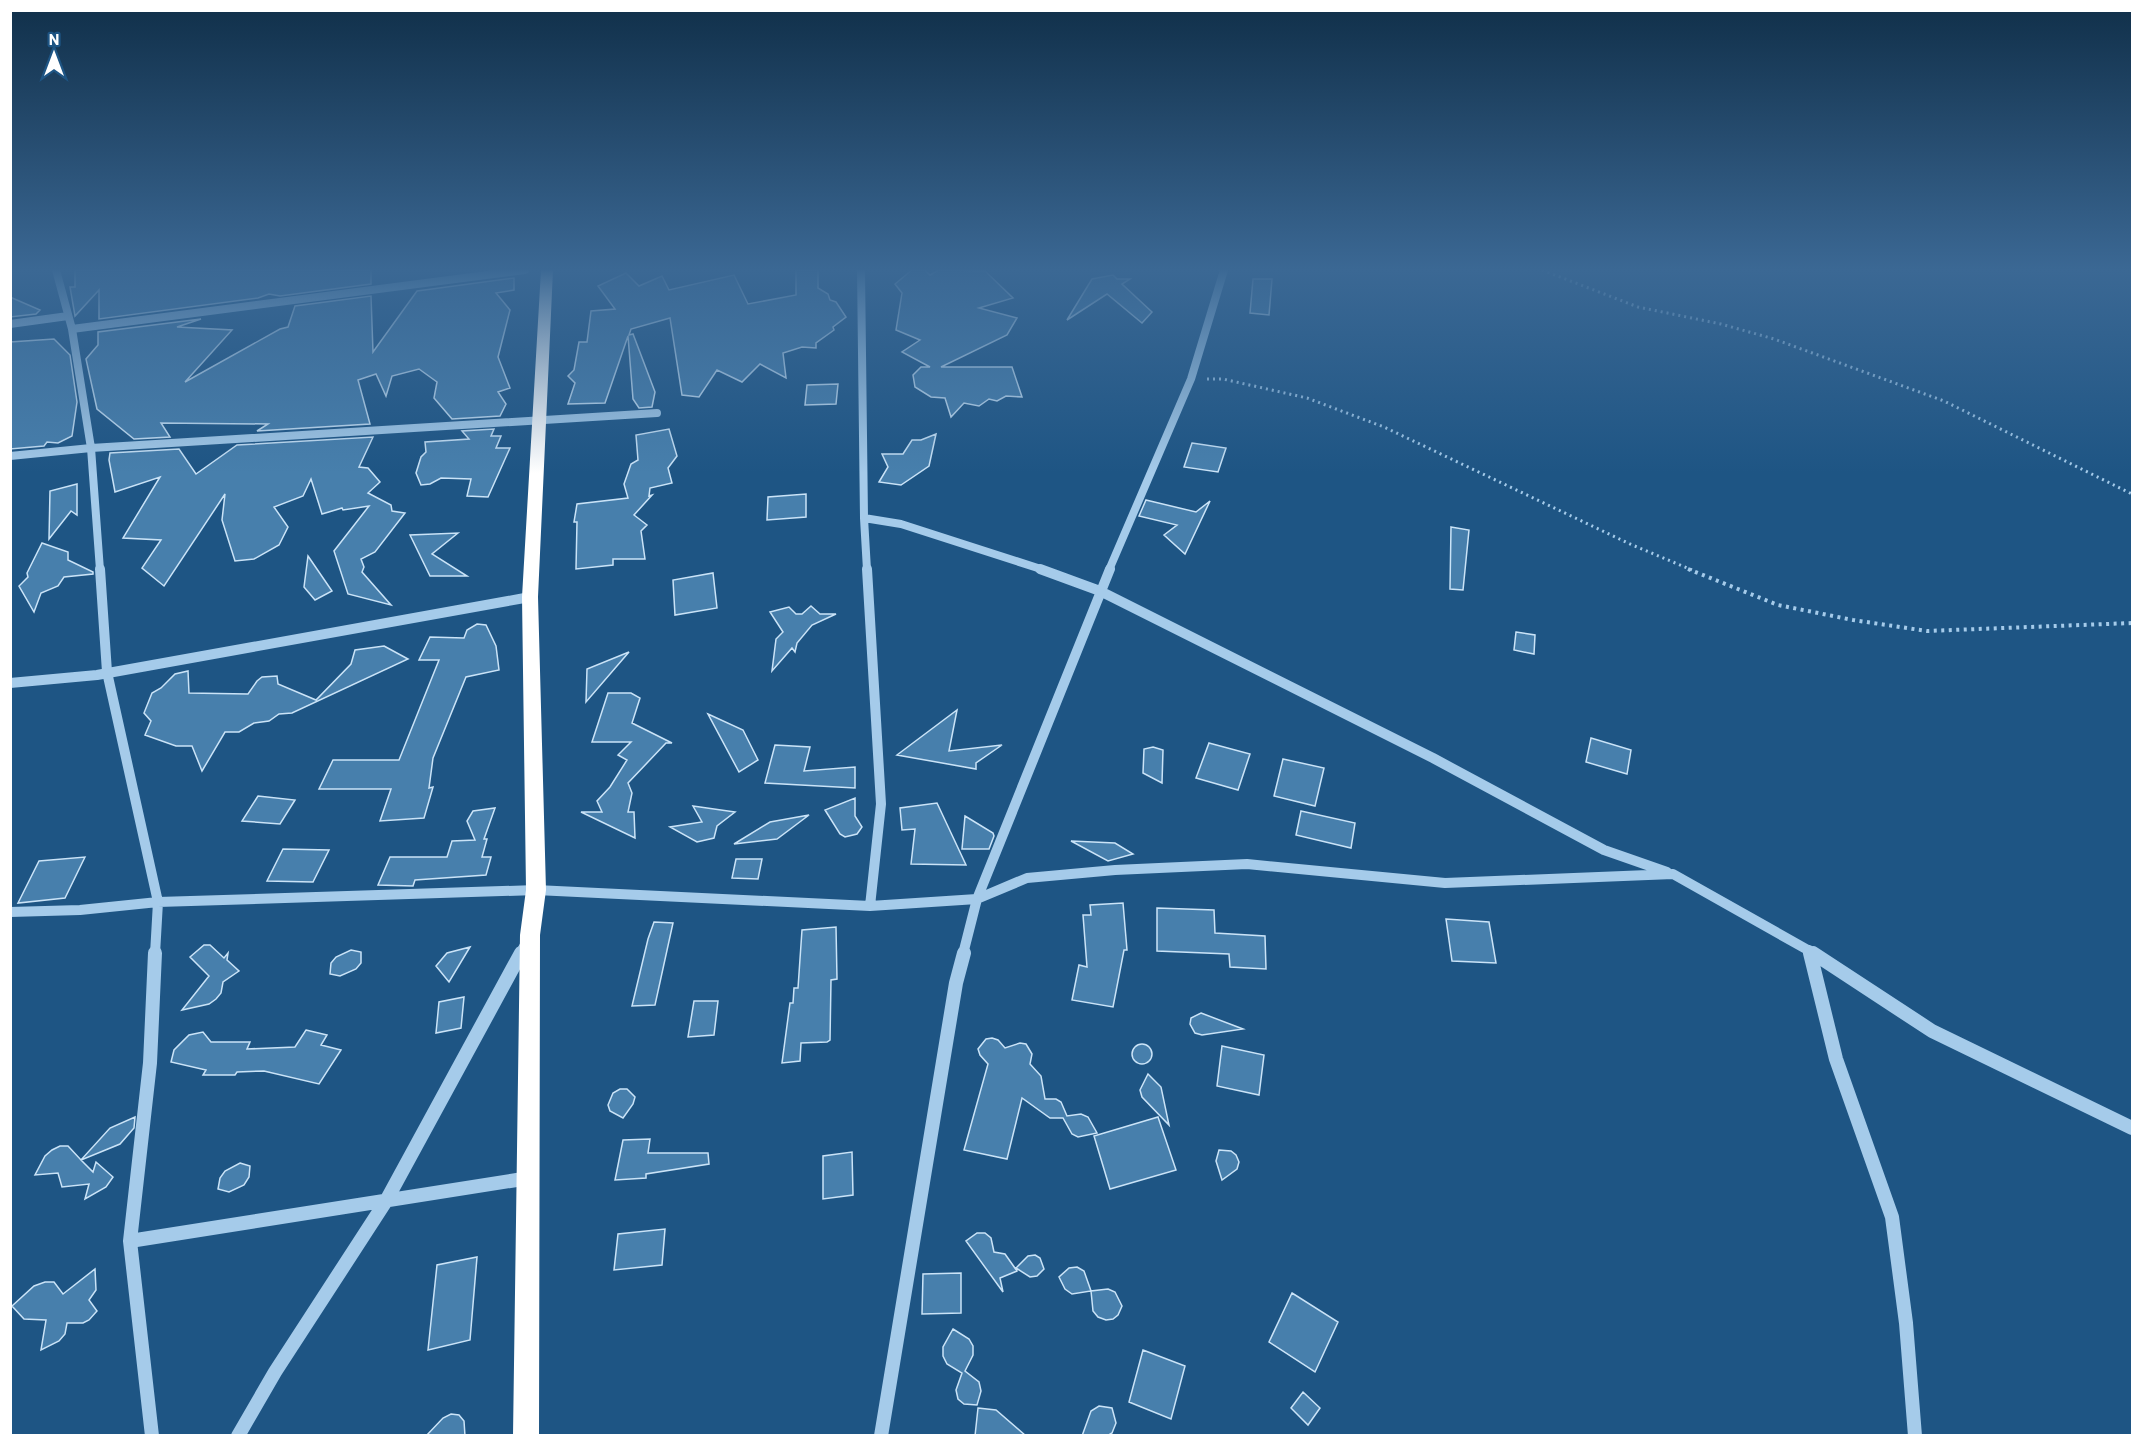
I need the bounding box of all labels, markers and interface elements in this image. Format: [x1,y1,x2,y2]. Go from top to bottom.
north arrow [24,24,84,84]
text: N [49,29,59,48]

